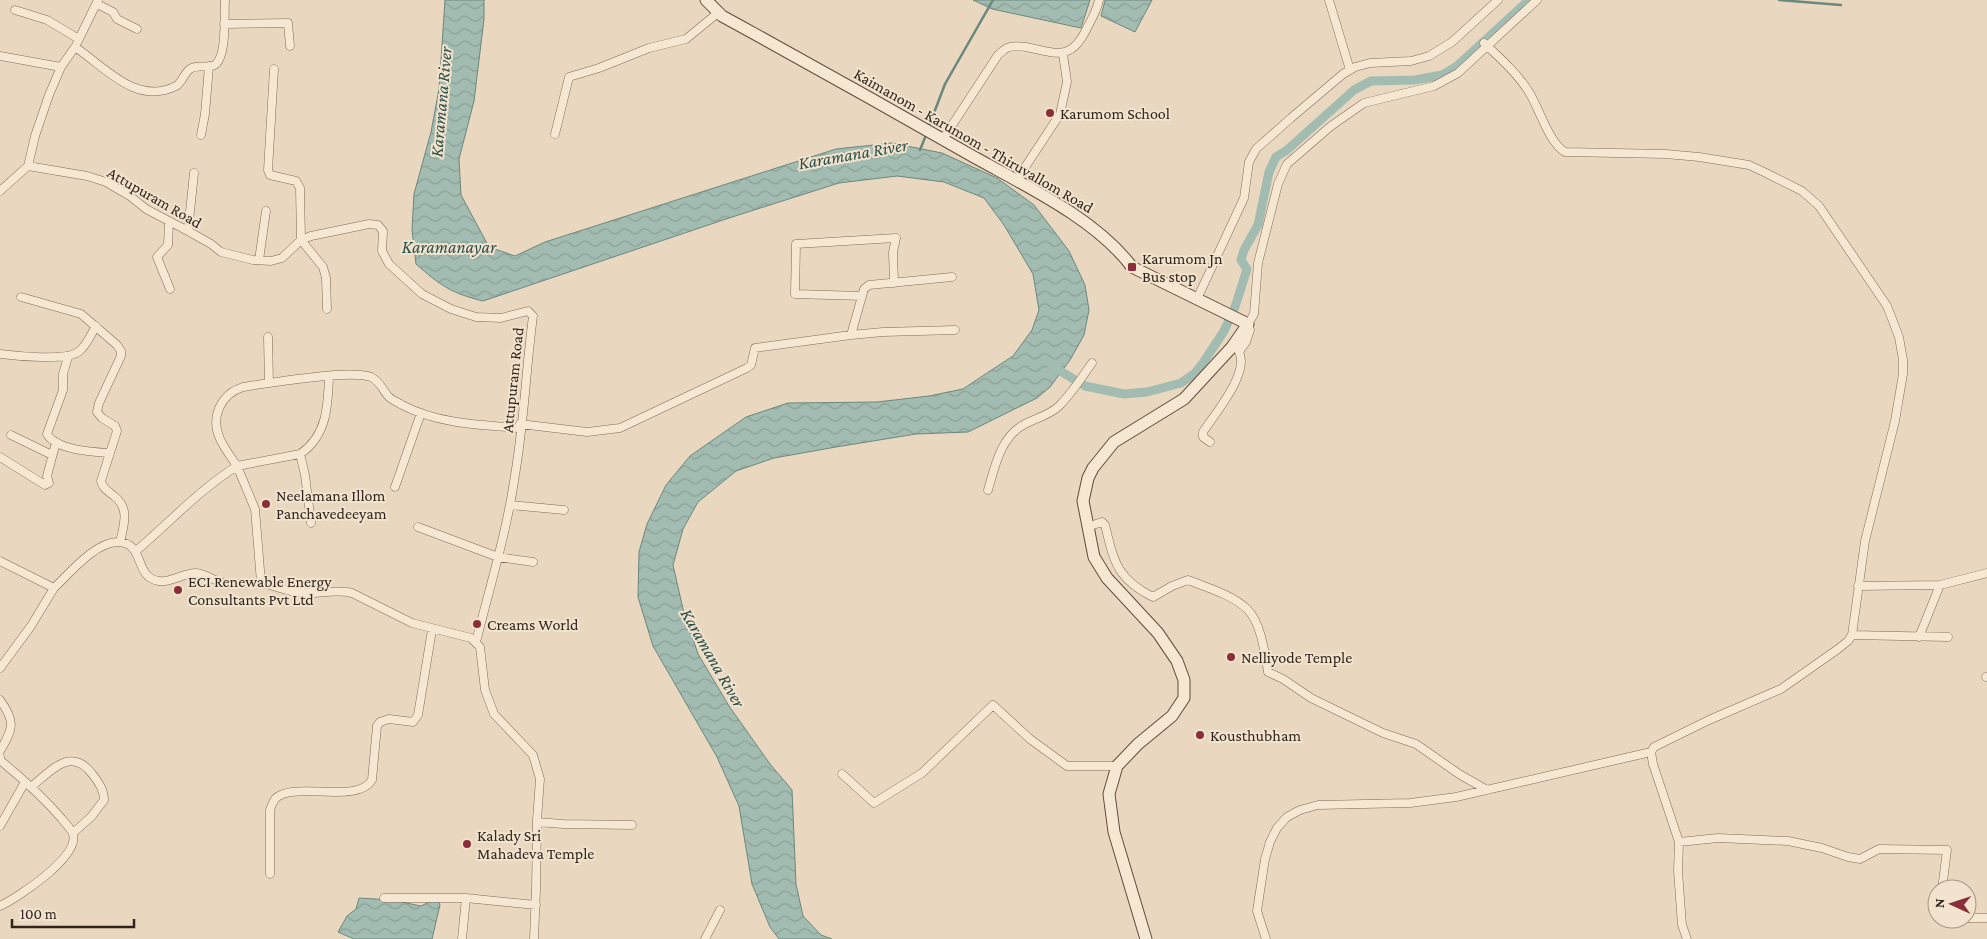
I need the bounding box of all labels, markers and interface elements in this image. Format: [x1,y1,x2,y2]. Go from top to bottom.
water label: Karamana River [426,45,456,158]
street label: Kaimanom - Karumom - Thiruvallom Road [851,65,1097,216]
place label: Karumom School [1060,105,1170,122]
marker: Karumom School [1044,107,1056,119]
water label: Karamana River [797,134,910,173]
street label: Attupuram Road [104,164,205,232]
water label: Karamanayar [402,237,497,257]
place label: Karumom Jn Bus stop [1142,250,1223,286]
marker: Karumom Jn Bus stop [1126,261,1138,273]
street label: Attupuram Road [499,326,528,434]
place label: Neelamana Illom Panchavedeeyam [276,487,387,523]
marker: Neelamana Illom Panchavedeeyam [260,498,272,510]
place label: ECI Renewable Energy Consultants Pvt Ltd [188,573,332,608]
marker: ECI Renewable Energy Consultants Pvt Ltd [172,584,184,596]
water label: Karamana River [677,605,750,712]
place label: Creams World [487,616,579,633]
marker: Creams World [471,618,483,630]
place label: Nelliyode Temple [1241,649,1352,667]
marker: Nelliyode Temple [1225,651,1237,663]
place label: Kousthubham [1210,727,1301,744]
marker: Kousthubham [1194,729,1206,741]
place label: Kalady Sri Mahadeva Temple [477,827,594,863]
marker: Kalady Sri Mahadeva Temple [461,838,473,850]
north arrow [1927,879,1977,929]
scale bar [12,896,135,928]
text: N [1931,898,1947,909]
text: 100 m [20,906,57,922]

